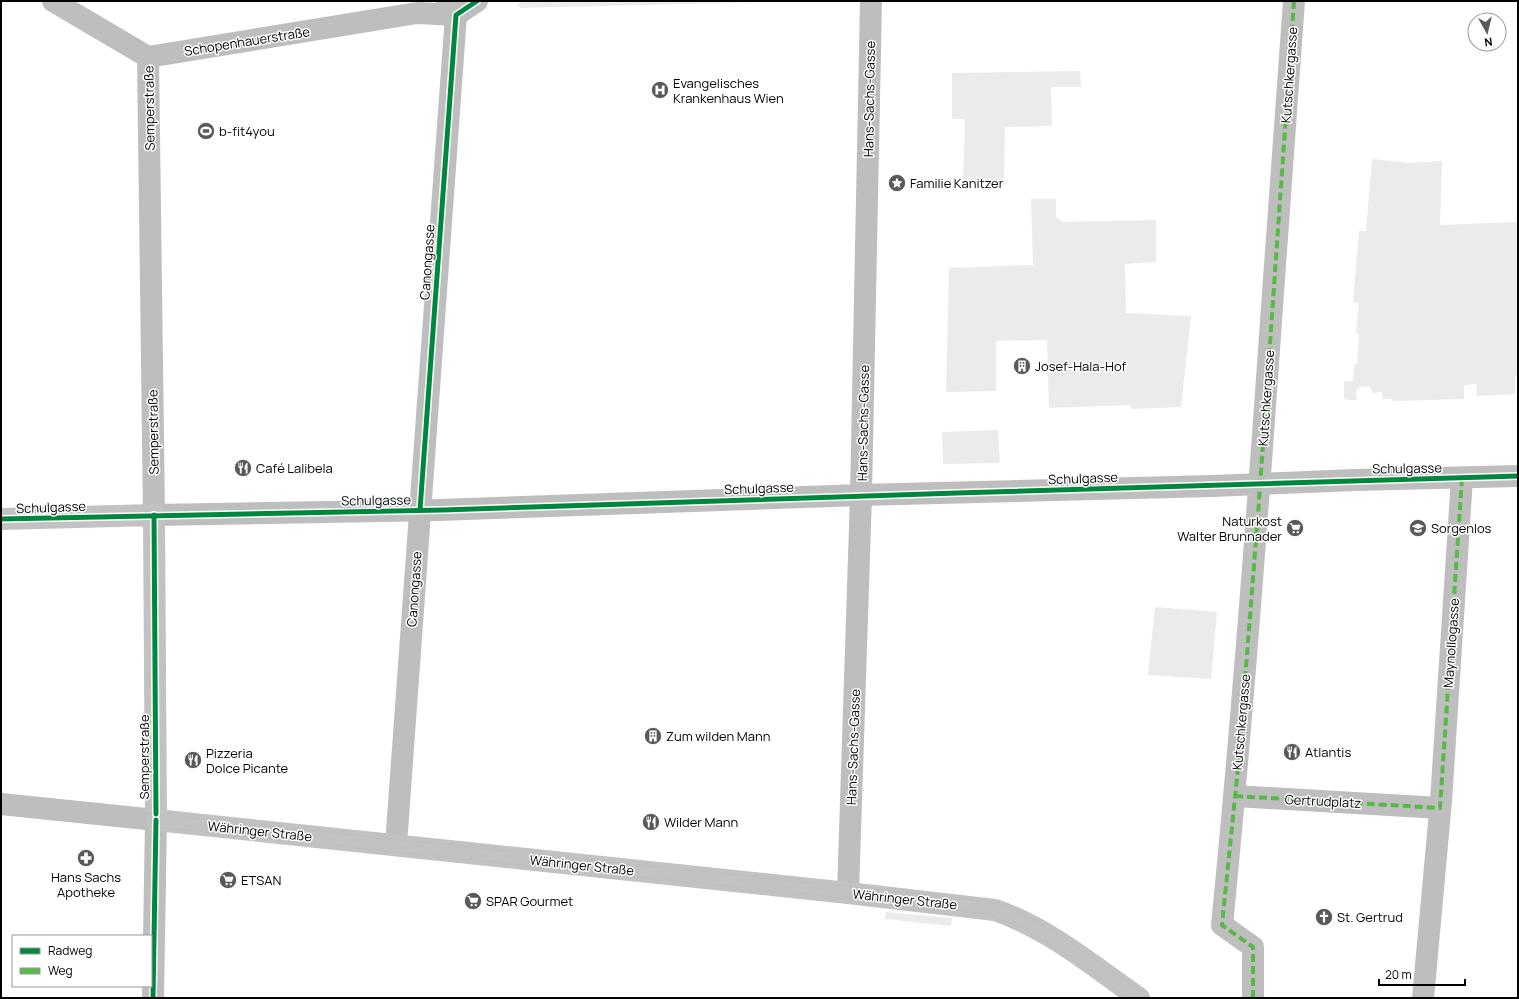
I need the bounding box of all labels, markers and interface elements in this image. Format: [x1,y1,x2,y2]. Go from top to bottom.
north arrow [1467,12,1507,52]
street label: Schopenhauerstraße [183,22,312,60]
street label: Kutschkergasse [1277,26,1301,124]
text: N [1483,34,1493,50]
street label: Hans-Sachs-Gasse [859,40,879,157]
street label: Semperstraße [139,65,159,151]
place label: Evangelisches Krankenhaus Wien [673,74,784,107]
hospital icon: Evangelisches Krankenhaus Wien [650,80,670,100]
sports icon: b-fit4you [196,121,216,141]
place label: b-fit4you [219,122,275,140]
place icon: Familie Kanitzer [887,173,907,193]
place label: Familie Kanitzer [910,174,1004,192]
street label: Canongasse [415,223,439,300]
street label: Kutschkergasse [1254,349,1278,447]
building icon: Josef-Hala-Hof [1012,356,1032,376]
place label: Josef-Hala-Hof [1035,357,1127,375]
street label: Hans-Sachs-Gasse [853,364,873,481]
street label: Semperstraße [143,389,163,475]
restaurant icon: Café Lalibela [233,458,253,478]
street label: Schulgasse [1372,458,1442,478]
place label: Café Lalibela [256,459,333,477]
street label: Schulgasse [1048,468,1119,488]
street label: Schulgasse [724,478,795,498]
street label: Schulgasse [341,490,411,510]
street label: Schulgasse [16,497,87,517]
place label: Naturkost Walter Brunnader [1177,512,1282,545]
supermarket icon: Naturkost Walter Brunnader [1285,518,1305,538]
school or university icon: Sorgenlos [1408,518,1428,538]
place label: Sorgenlos [1431,519,1492,537]
street label: Canongasse [402,550,426,627]
street label: Maynollogasse [1439,597,1463,688]
street label: Kutschkergasse [1228,673,1254,771]
street label: Hans-Sachs-Gasse [842,688,864,805]
street label: Semperstraße [135,714,153,800]
building icon: Zum wilden Mann [643,726,663,746]
place label: Zum wilden Mann [666,727,770,745]
restaurant icon: Atlantis [1282,742,1302,762]
place label: Atlantis [1305,743,1351,761]
place label: Pizzeria Dolce Picante [206,744,289,777]
restaurant icon: Pizzeria Dolce Picante [183,750,203,770]
street label: Gertrudplatz [1284,790,1362,812]
restaurant icon: Wilder Mann [641,812,661,832]
place label: Wilder Mann [664,813,738,831]
street label: Währinger Straße [207,817,313,845]
pharmacy icon: Hans Sachs Apotheke [76,848,96,868]
street label: Währinger Straße [529,851,635,879]
place label: Hans Sachs Apotheke [51,868,121,901]
supermarket icon: ETSAN [218,870,238,890]
place label: ETSAN [241,871,281,889]
street label: Währinger Straße [852,885,958,913]
supermarket icon: SPAR Gourmet [463,891,483,911]
place label: SPAR Gourmet [486,892,573,910]
church icon: St. Gertrud [1314,907,1334,927]
place label: St. Gertrud [1337,908,1403,926]
legend [12,935,152,987]
text: Radweg [48,942,92,959]
scale bar [1379,961,1465,987]
text: Weg [48,962,73,979]
text: 20 m [1385,966,1412,983]

